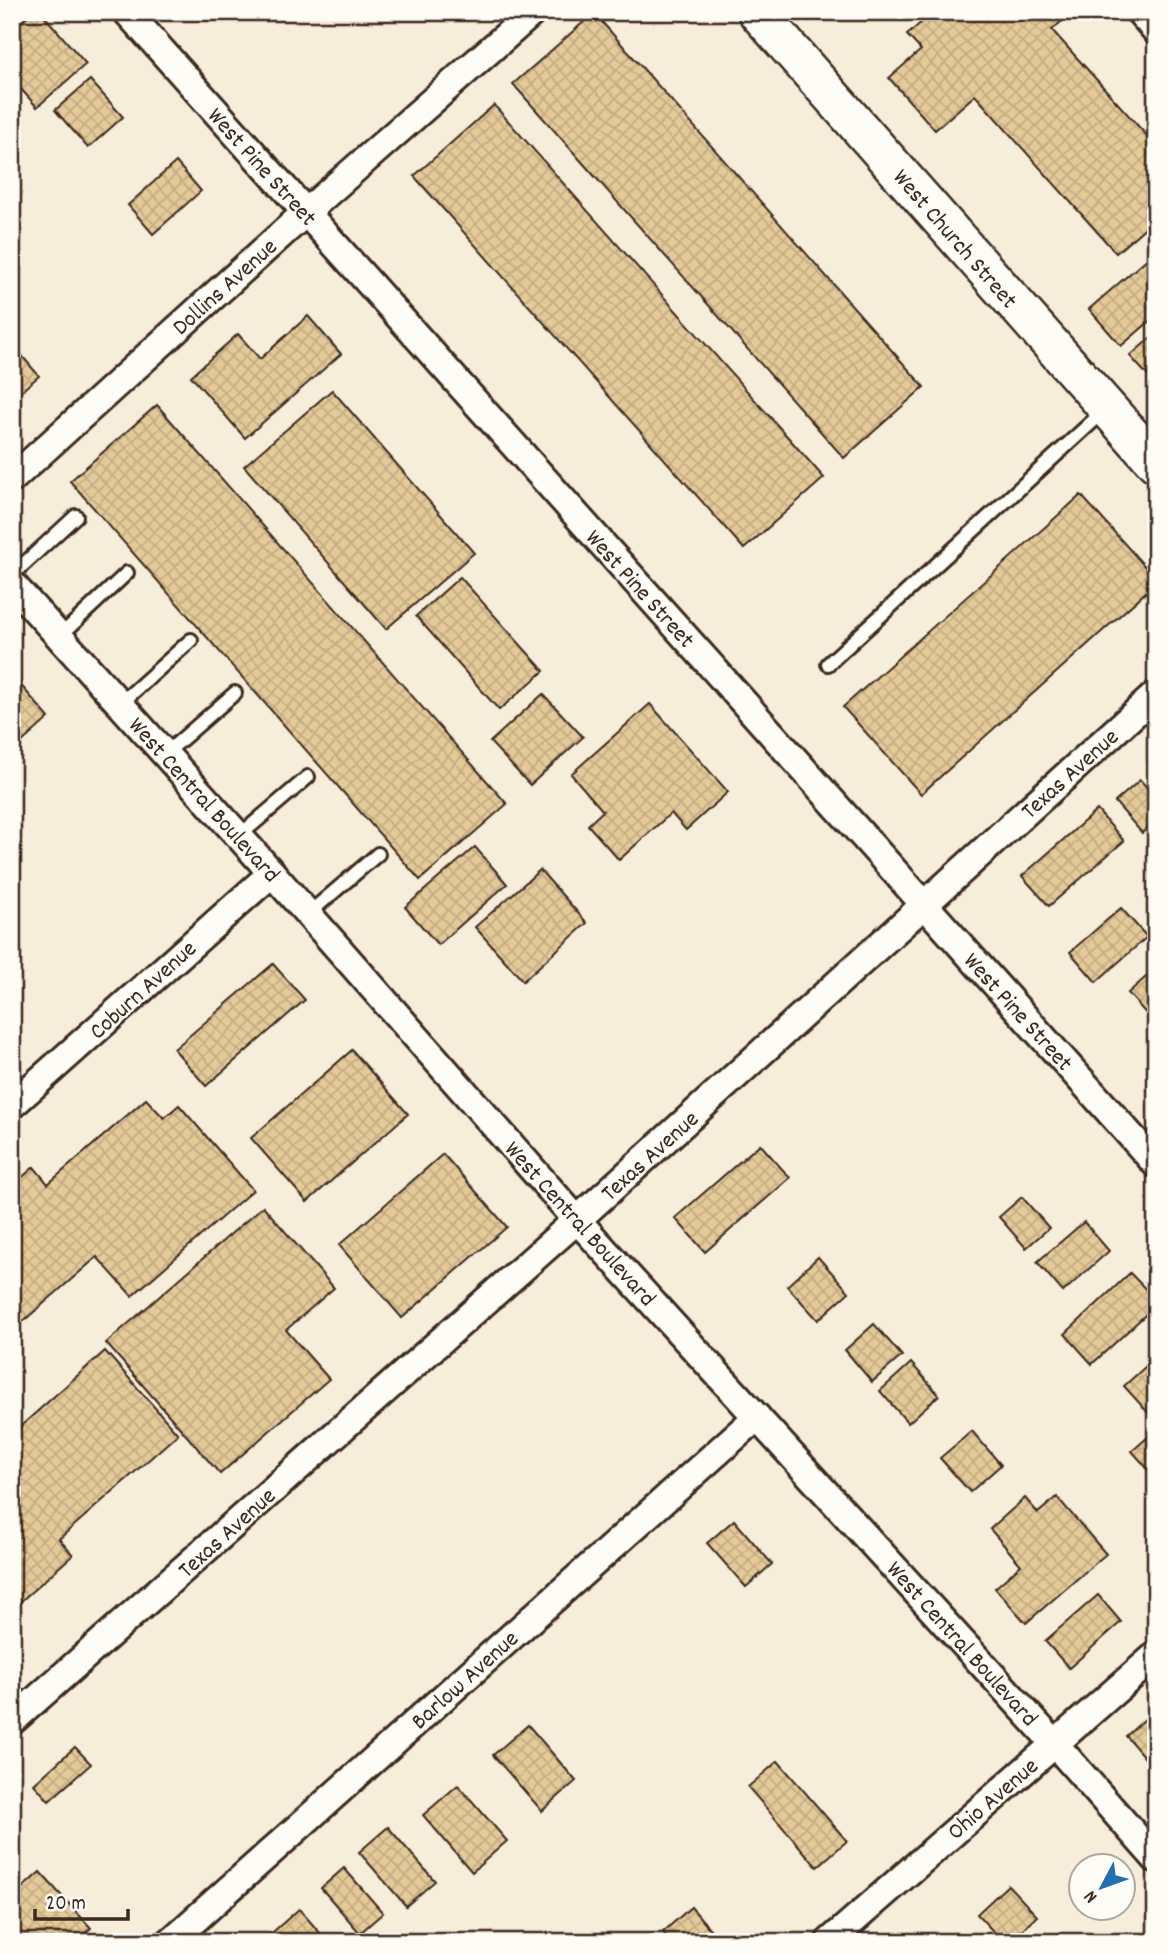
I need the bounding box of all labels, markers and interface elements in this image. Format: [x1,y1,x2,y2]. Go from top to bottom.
street label: West Pine Street [198,101,324,235]
street label: West Church Street [883,163,1024,317]
street label: Dollins Avenue [166,232,286,345]
street label: West Pine Street [576,523,702,657]
street label: West Central Boulevard [119,711,287,891]
street label: Texas Avenue [1014,722,1128,829]
street label: Coburn Avenue [83,934,205,1049]
street label: West Pine Street [954,946,1080,1080]
street label: Texas Avenue [594,1104,708,1211]
street label: West Central Boulevard [495,1135,663,1315]
street label: Texas Avenue [171,1481,285,1588]
street label: West Central Boulevard [877,1555,1045,1735]
street label: Barlow Avenue [405,1624,527,1739]
street label: Ohio Avenue [941,1751,1047,1850]
north arrow [1066,1853,1136,1923]
scale bar [35,1877,128,1921]
text: N [1079,1883,1105,1908]
text: 20 m [46,1890,86,1920]

